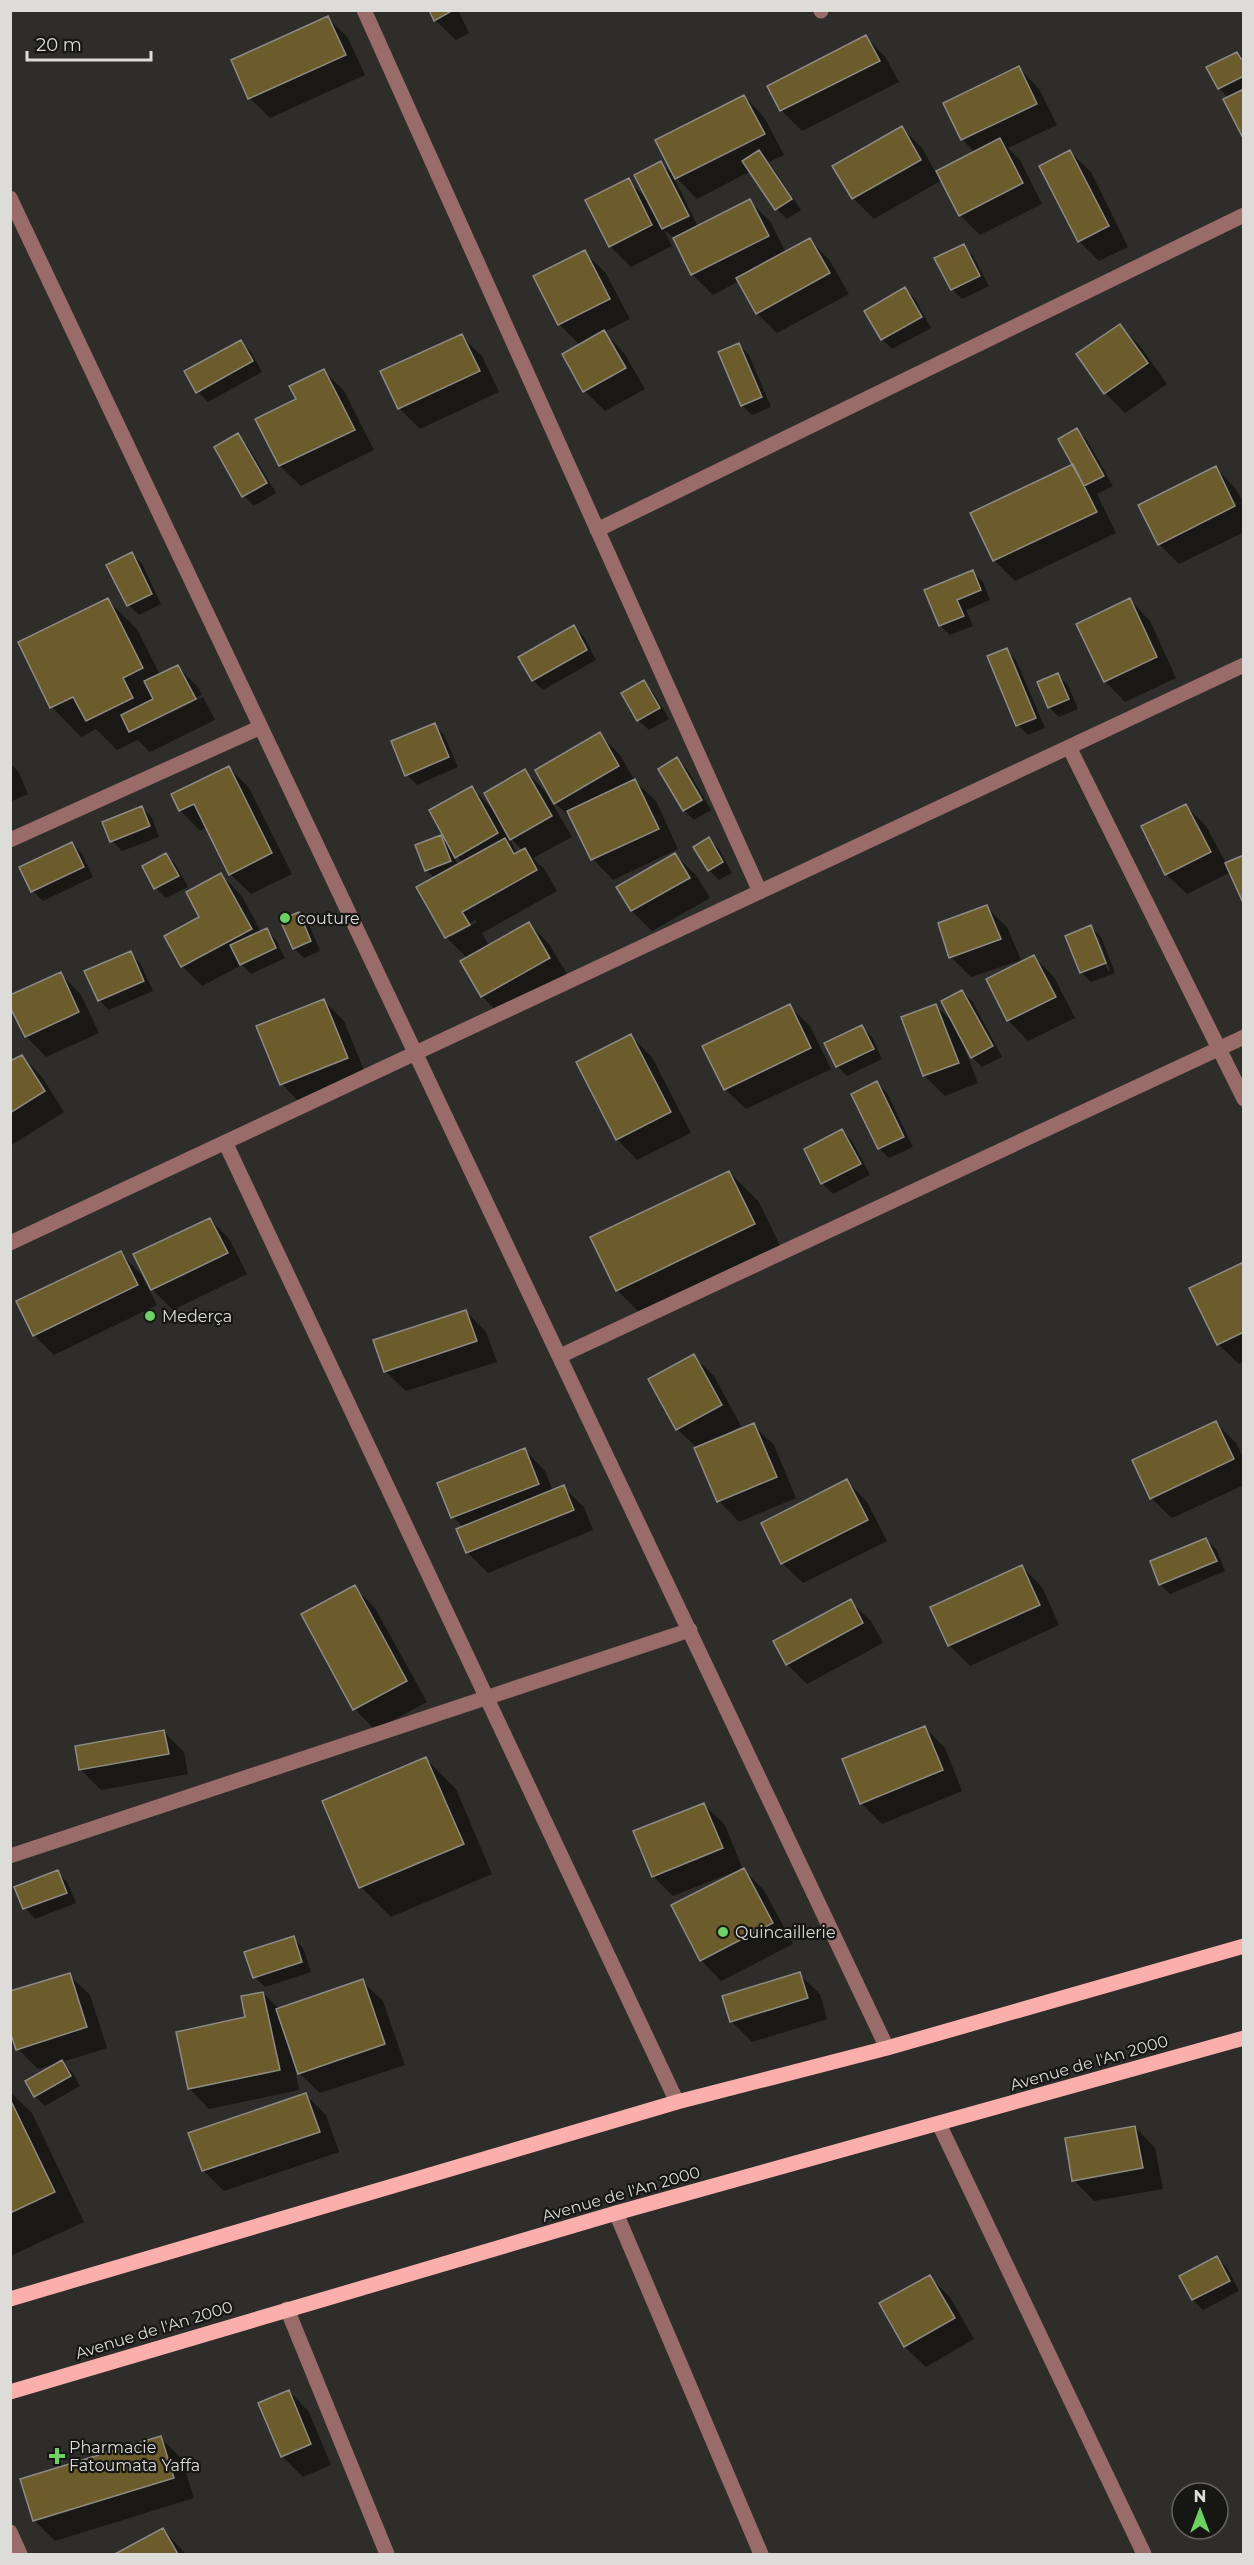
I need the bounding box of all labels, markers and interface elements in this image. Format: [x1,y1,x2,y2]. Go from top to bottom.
scale bar [27,24,152,62]
text: 20 m [36,34,82,56]
place label: couture [297,909,360,928]
marker: couture [278,911,292,925]
place label: Mederça [162,1307,232,1326]
marker: Mederça [143,1309,157,1323]
place label: Quincaillerie [735,1923,836,1942]
marker: Quincaillerie [716,1925,730,1939]
street label: Avenue de l'An 2000 [1008,2031,1170,2095]
street label: Avenue de l'An 2000 [540,2162,702,2226]
street label: Avenue de l'An 2000 [73,2297,235,2363]
place label: Pharmacie Fatoumata Yaffa [69,2438,200,2475]
marker: Pharmacie Fatoumata Yaffa [50,2449,64,2463]
north arrow [1170,2481,1230,2541]
text: N [1194,2487,1206,2506]

